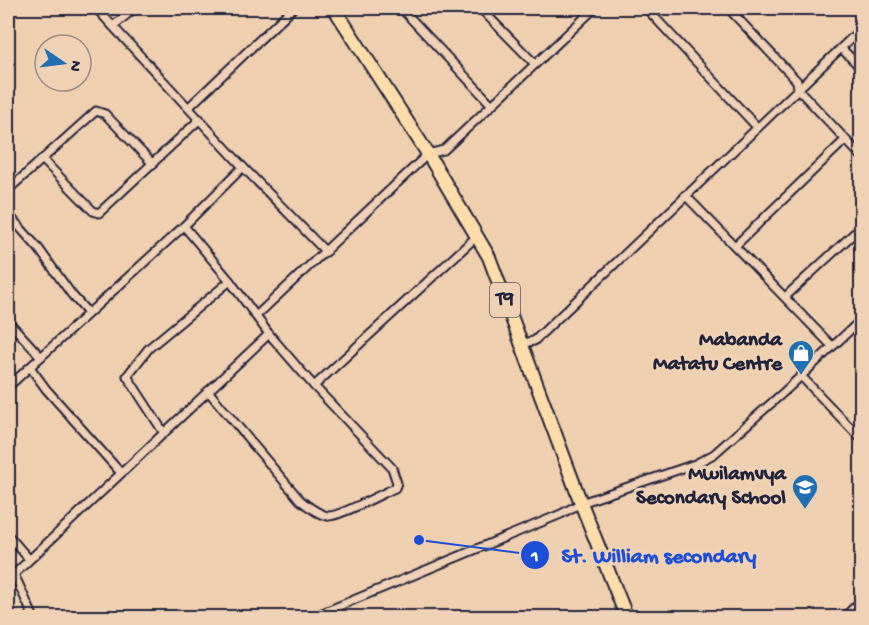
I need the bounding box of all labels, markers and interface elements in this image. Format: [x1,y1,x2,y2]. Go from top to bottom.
north arrow [33,33,93,93]
text: N [64,58,85,74]
road number: T9 [490,283,520,317]
place label: Mabanda Matatu Centre [653,329,783,378]
shop icon: Mabanda Matatu Centre [786,338,816,376]
place label: Mwilamvya Secondary School [636,463,787,512]
school or university icon: Mwilamvya Secondary School [790,472,820,510]
callout: St. William secondary [520,535,769,575]
text: St. William secondary [562,545,757,571]
text: 1 [530,547,539,568]

